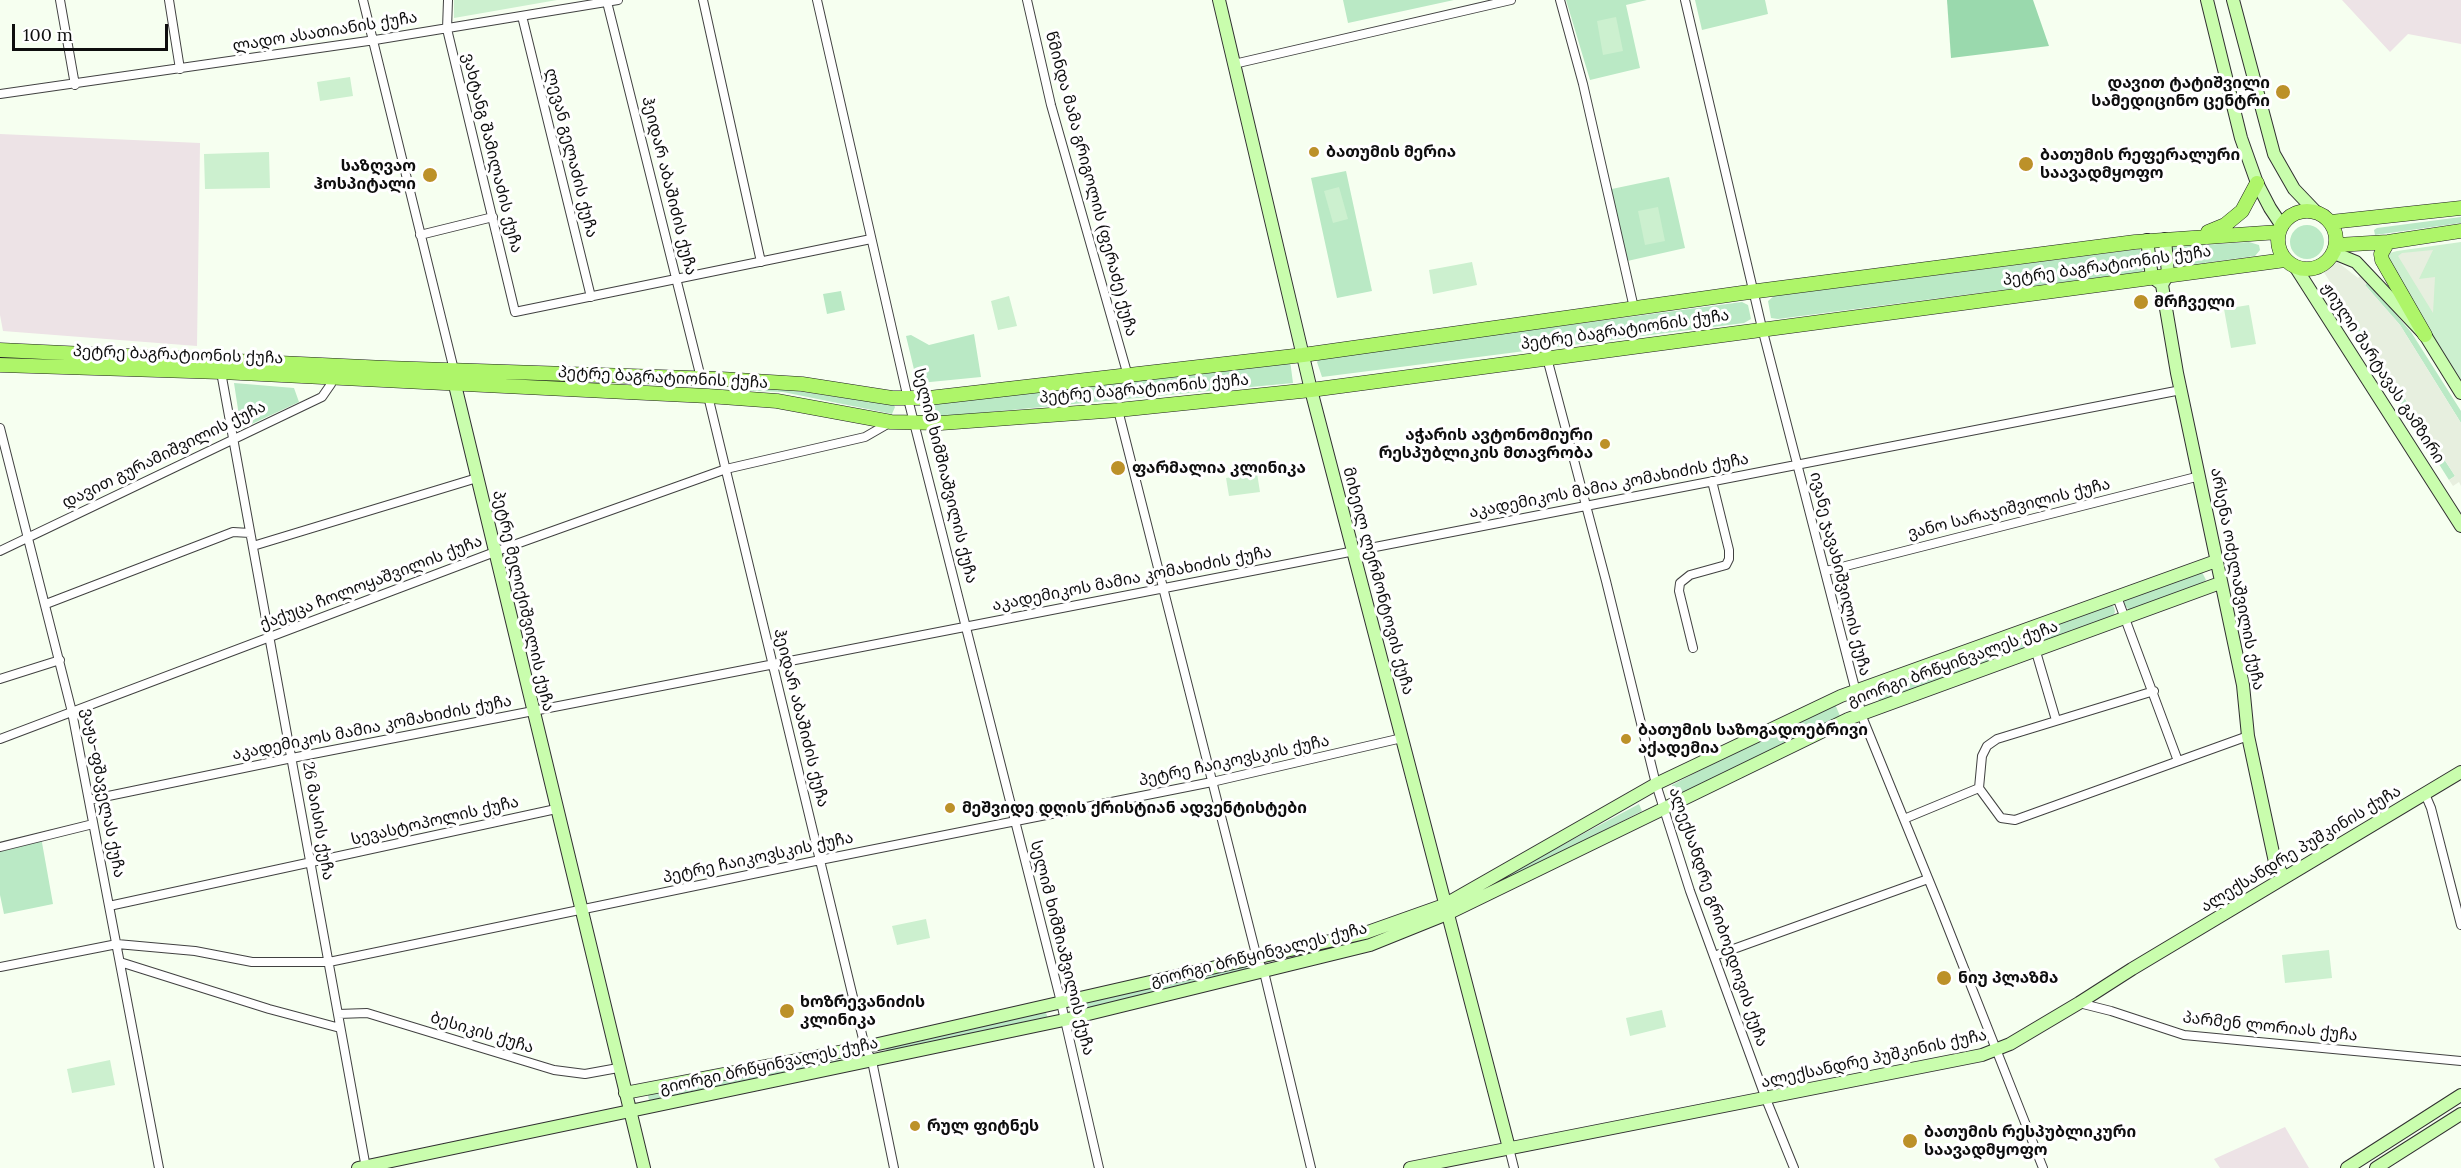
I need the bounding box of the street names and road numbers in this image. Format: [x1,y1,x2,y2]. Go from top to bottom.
street label: ლადო ასათიანის ქუჩა [231,8,419,56]
street label: წმინდა მამა გრიგოლის (ფერაძე) ქუჩა [1041,29,1141,339]
street label: ვახტანგ შამილაძის ქუჩა [458,51,526,255]
street label: ლევან გელაძის ქუჩა [541,66,601,240]
street label: ჰეიდარ აბაშიძის ქუჩა [637,95,701,277]
street label: პეტრე ბაგრატიონის ქუჩა [2002,242,2212,290]
street label: ჟიული შარტავას გამზირი [2317,279,2449,467]
street label: პეტრე ბაგრატიონის ქუჩა [1520,306,1730,354]
street label: პეტრე ბაგრატიონის ქუჩა [73,342,283,368]
street label: პეტრე ბაგრატიონის ქუჩა [557,363,769,393]
street label: სელიმ ხიმშიაშვილის ქუჩა [909,366,981,586]
street label: პეტრე ბაგრატიონის ქუჩა [1038,370,1250,408]
street label: დავით გურამიშვილის ქუჩა [59,397,269,513]
street label: აკადემიკოს მამია კომახიძის ქუჩა [1468,449,1750,523]
street label: მიხეილ ლერმონტოვის ქუჩა [1338,465,1418,697]
street label: არსენა ოძელაშვილის ქუჩა [2206,466,2268,692]
street label: ივანე ჯავახიშვილის ქუჩა [1805,470,1875,678]
street label: ვანო სარაჯიშვილის ქუჩა [1906,475,2112,543]
street label: პეტრე მელიქიშვილის ქუჩა [488,489,558,713]
street label: ქაქუცა ჩოლოყაშვილის ქუჩა [257,532,485,634]
street label: აკადემიკოს მამია კომახიძის ქუჩა [991,542,1273,616]
street label: გიორგი ბრწყინვალეს ქუჩა [1845,617,2061,711]
street label: ჰეიდარ აბაშიძის ქუჩა [769,627,833,809]
street label: აკადემიკოს მამია კომახიძის ქუჩა [231,691,513,765]
street label: ვაჟა-ფშაველას ქუჩა [77,707,129,879]
street label: პეტრე ჩაიკოვსკის ქუჩა [1137,731,1331,791]
street label: 26 მაისის ქუჩა [298,760,338,882]
street label: ალექსანდრე პუშკინის ქუჩა [2197,781,2405,917]
street label: ალექსანდრე გრიბოედოვის ქუჩა [1665,785,1771,1049]
street label: სევასტოპოლის ქუჩა [349,792,521,850]
street label: პეტრე ჩაიკოვსკის ქუჩა [661,828,855,888]
street label: სელიმ ხიმშიაშვილის ქუჩა [1026,838,1098,1058]
street label: გიორგი ბრწყინვალეს ქუჩა [1149,919,1369,991]
street label: ბესიკის ქუჩა [428,1008,536,1058]
street label: პარმენ ლორიას ქუჩა [2182,1008,2358,1046]
street label: ალექსანდრე პუშკინის ქუჩა [1759,1026,1989,1092]
street label: გიორგი ბრწყინვალეს ქუჩა [658,1033,880,1099]

